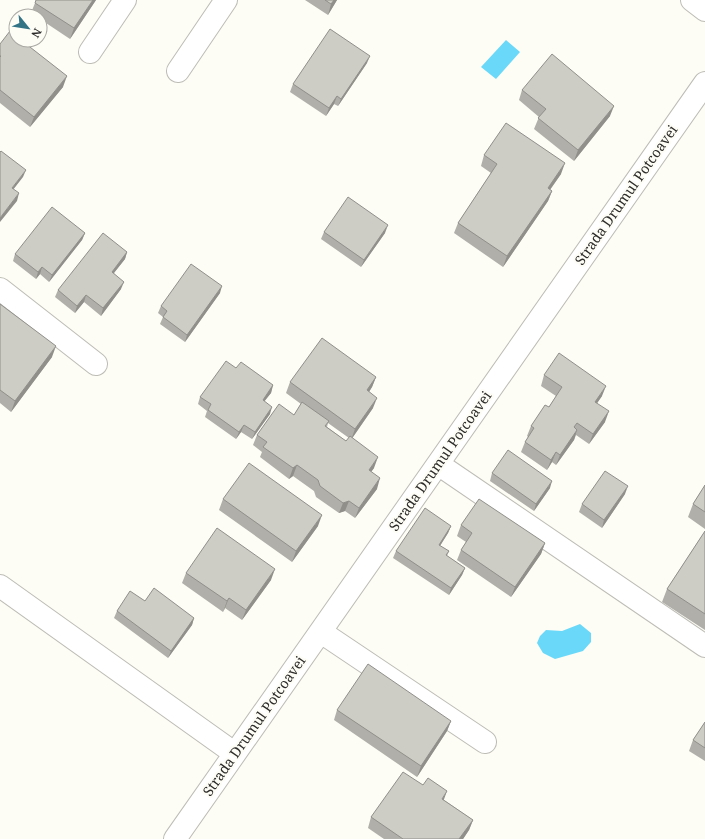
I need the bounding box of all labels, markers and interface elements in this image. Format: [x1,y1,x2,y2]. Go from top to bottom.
north arrow [8,8,48,48]
text: N [28,26,46,41]
street label: Strada Drumul Potcoavei [570,120,682,269]
street label: Strada Drumul Potcoavei [384,386,496,535]
street label: Strada Drumul Potcoavei [198,651,310,800]

